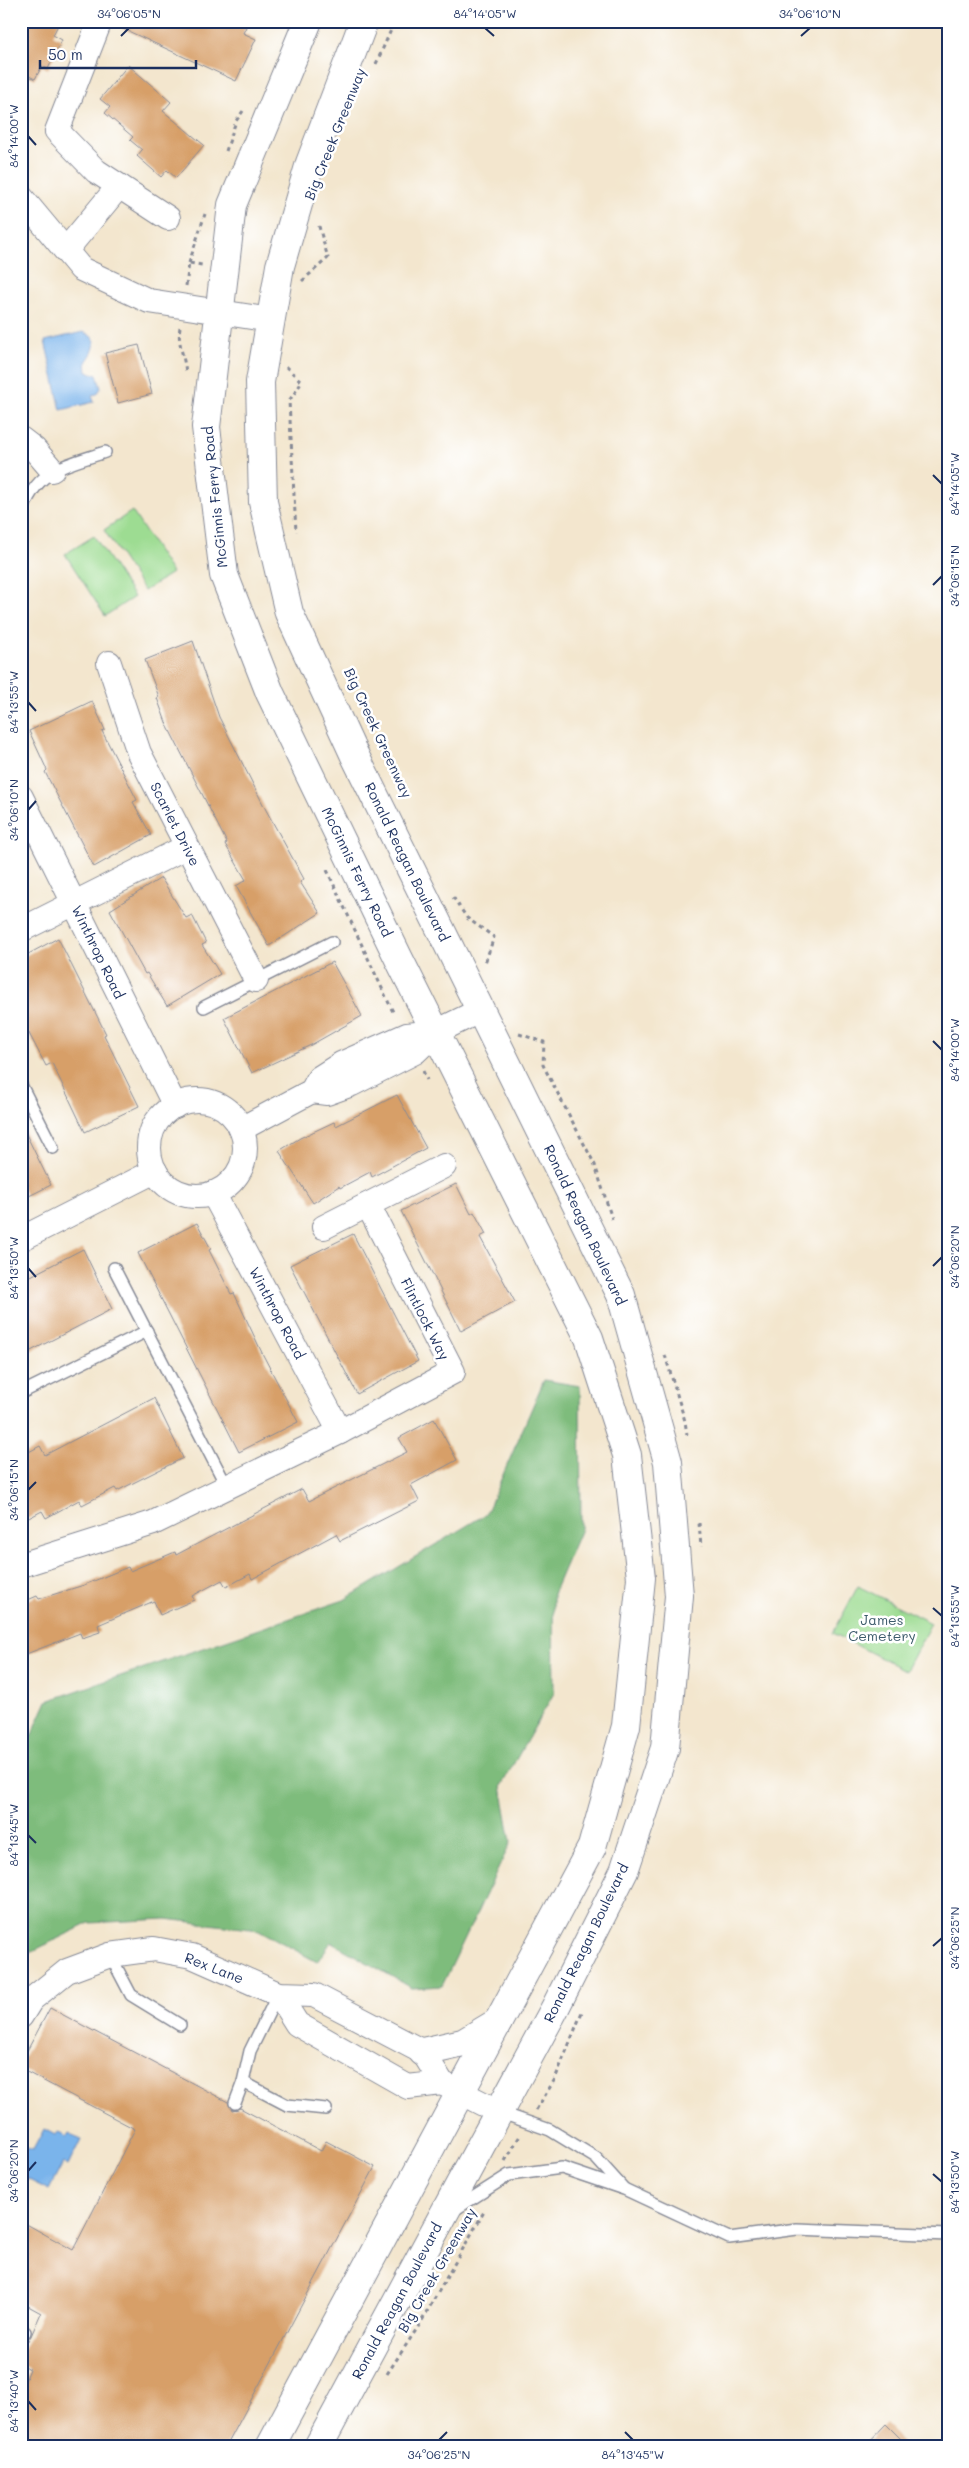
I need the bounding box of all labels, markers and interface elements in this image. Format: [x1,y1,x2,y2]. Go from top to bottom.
text: 34°06'05"N [97,5,161,21]
text: 84°14'05"W [453,5,517,21]
text: 34°06'10"N [779,5,841,21]
scale bar [40,38,196,70]
text: 50 m [48,44,83,64]
street label: Big Creek Greenway [299,65,370,203]
text: 84°14'00"W [5,104,21,168]
street label: McGinnis Ferry Road [198,425,231,569]
text: 84°14'05"W [946,452,962,516]
text: 34°06'15"N [946,545,962,607]
street label: Big Creek Greenway [340,665,417,801]
text: 84°13'55"W [5,671,21,733]
text: 34°06'10"N [5,779,21,841]
street label: Scarlet Drive [146,779,205,869]
street label: Ronald Reagan Boulevard [361,779,454,945]
street label: McGinnis Ferry Road [318,804,397,940]
street label: Winthrop Road [68,902,129,1002]
text: 84°14'00"W [946,1018,962,1082]
street label: Ronald Reagan Boulevard [540,1142,631,1308]
text: 34°06'20"N [946,1225,962,1289]
text: 84°13'50"W [5,1236,21,1300]
street label: Winthrop Road [245,1263,310,1362]
street label: Flintlock Way [397,1274,454,1363]
text: 34°06'15"N [5,1459,21,1521]
text: 84°13'55"W [946,1585,962,1647]
park label: James Cemetery [848,1610,916,1645]
text: 84°13'45"W [5,1804,21,1866]
street label: Ronald Reagan Boulevard [539,1860,632,2026]
text: 34°06'25"N [946,1907,962,1969]
street label: Rex Lane [182,1948,246,1987]
text: 34°06'20"N [5,2139,21,2203]
text: 84°13'50"W [946,2150,962,2214]
street label: Big Creek Greenway [393,2204,480,2336]
street label: Ronald Reagan Boulevard [347,2219,446,2382]
text: 84°13'40"W [5,2369,21,2433]
text: 34°06'25"N [408,2446,470,2462]
text: 84°13'45"W [602,2446,664,2462]

